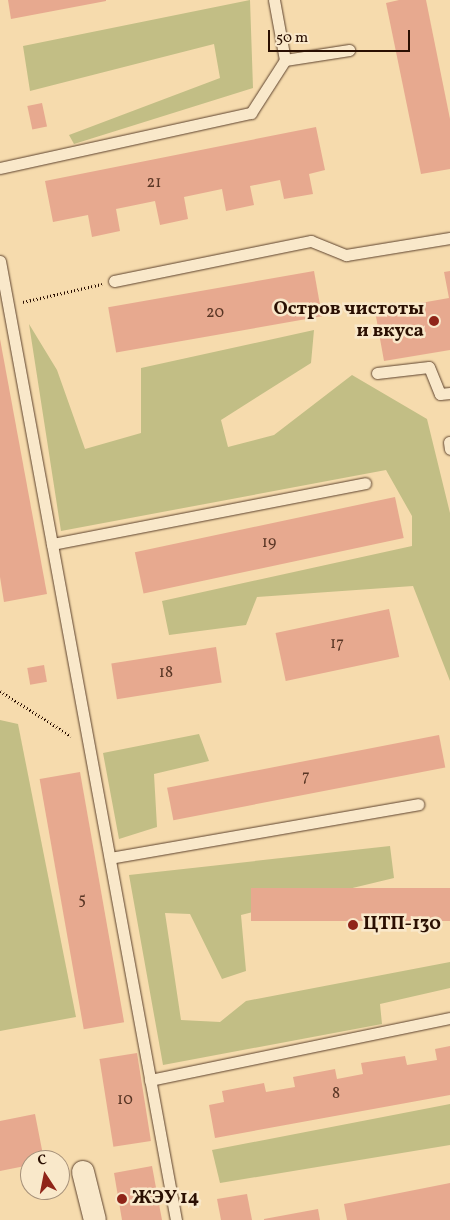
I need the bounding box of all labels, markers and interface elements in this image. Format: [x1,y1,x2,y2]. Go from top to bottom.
scale bar [270,20,412,52]
text: 50 m [276,28,308,49]
house number: 21 [147,173,161,193]
place label: Остров чистоты и вкуса [273,299,424,343]
house number: 20 [206,303,224,323]
marker: Остров чистоты и вкуса [428,315,440,327]
house number: 19 [262,533,276,553]
house number: 17 [330,634,344,654]
house number: 18 [159,663,173,683]
house number: 7 [302,767,310,787]
house number: 5 [78,890,86,910]
place label: ЦТП-130 [363,914,441,936]
marker: ЦТП-130 [347,919,359,931]
house number: 8 [332,1084,340,1104]
house number: 10 [117,1090,133,1110]
north arrow [20,1150,70,1200]
text: С [36,1151,48,1171]
place label: ЖЭУ 14 [132,1188,200,1210]
marker: ЖЭУ 14 [116,1193,128,1205]

